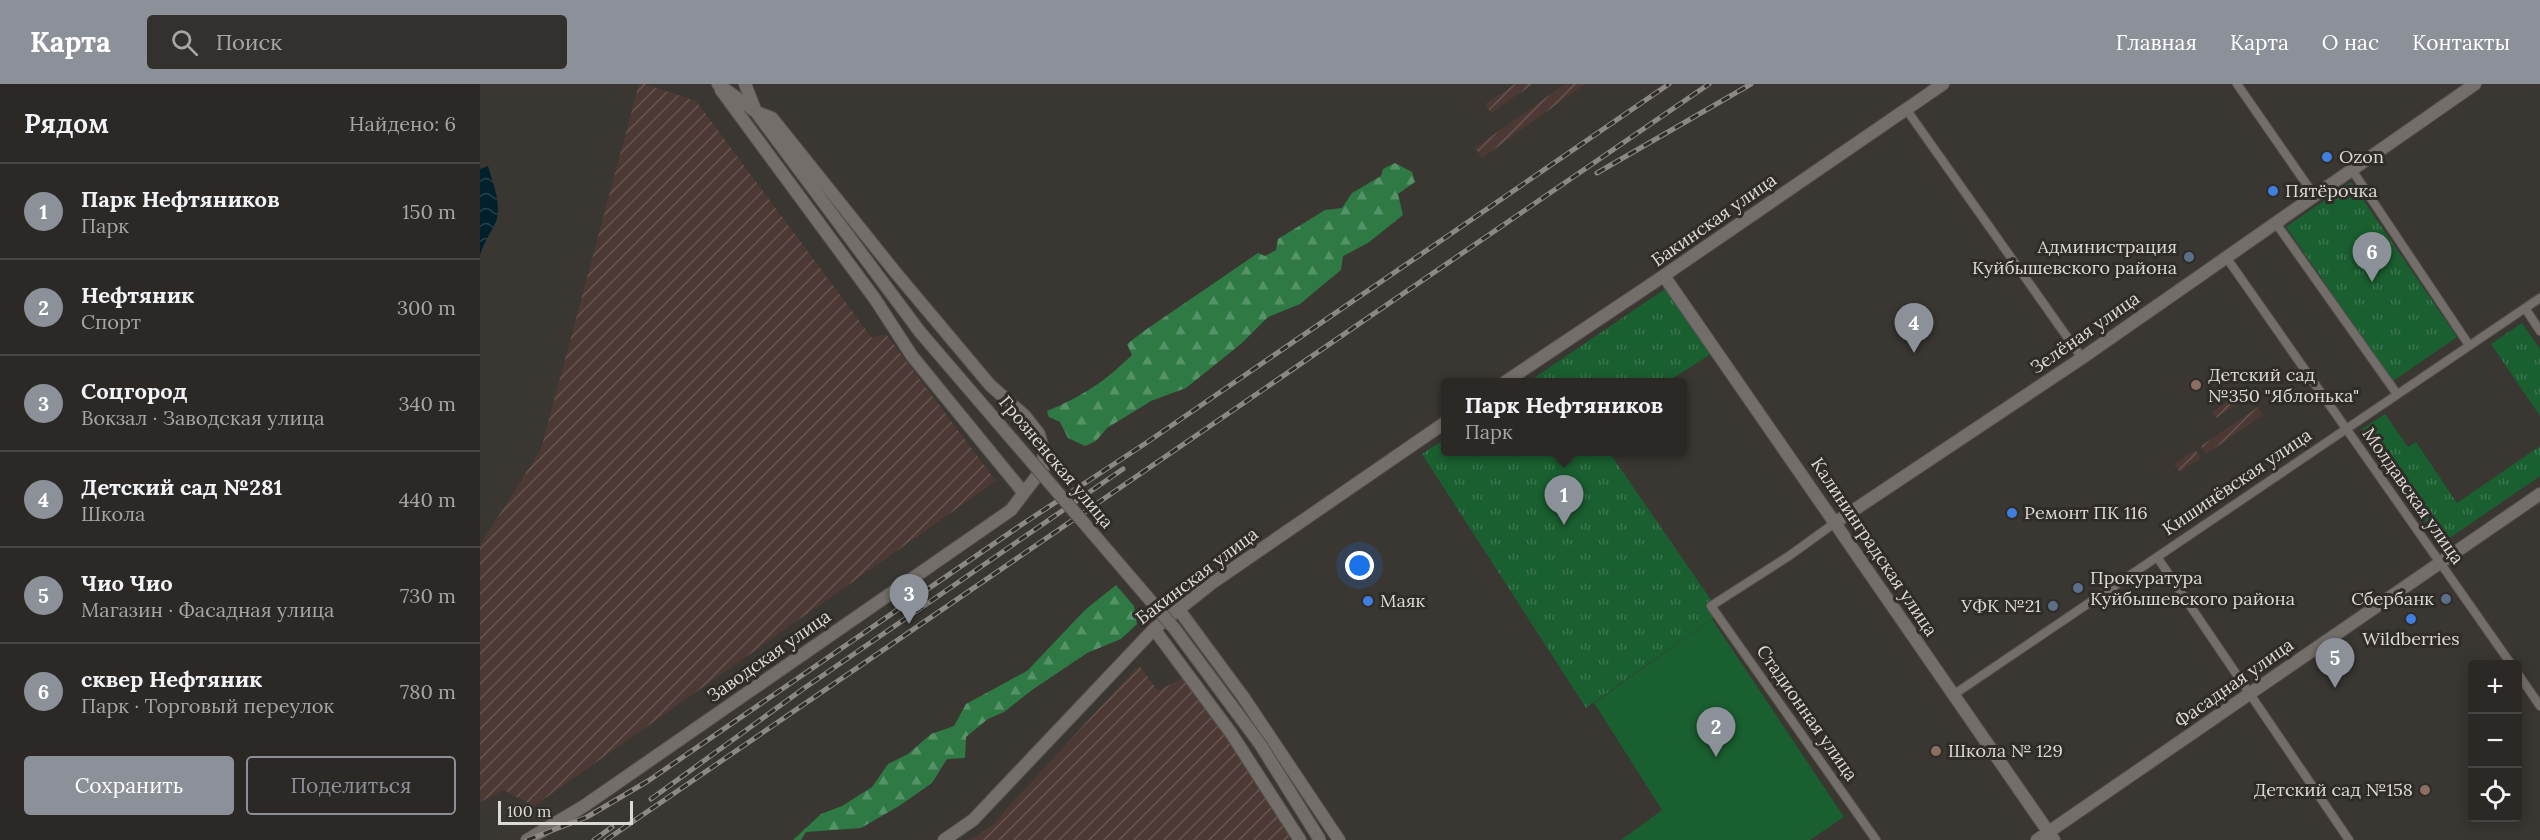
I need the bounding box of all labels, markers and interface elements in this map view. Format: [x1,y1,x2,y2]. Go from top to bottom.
search box [147,15,567,69]
text: Карта [30,24,111,60]
icon: search [168,26,201,59]
text: Поиск [216,28,282,56]
text: Главная [2116,29,2197,56]
text: Карта [2230,29,2289,56]
text: О нас [2322,29,2379,56]
text: Контакты [2412,29,2510,56]
text: Рядом [24,107,109,140]
text: Найдено: 6 [349,111,456,136]
place label: Ozon [2339,145,2384,168]
marker: Ozon [2320,150,2334,164]
street label: Бакинская улица [1647,168,1781,271]
place label: Пятёрочка [2285,179,2377,202]
marker: Пятёрочка [2266,184,2280,198]
text: Парк Нефтяников [81,185,280,213]
text: 1 [39,199,48,224]
text: 150 m [402,199,456,224]
text: Парк [81,213,129,238]
pin: 6 [2352,232,2392,282]
place label: Администрация Куйбышевского района [1972,235,2177,279]
marker: Администрация Куйбышевского района [2182,250,2196,264]
text: Нефтяник [81,281,194,309]
street label: Зелёная улица [2026,286,2144,379]
text: 2 [38,295,49,320]
text: 300 m [397,295,456,320]
pin: 4 [1894,304,1934,353]
text: Спорт [81,309,141,334]
place label: Детский сад №350 "Яблонька" [2208,363,2359,407]
text: Соцгород [81,377,187,405]
popup [1441,378,1687,456]
marker: Детский сад №350 "Яблонька" [2189,378,2203,392]
text: 3 [38,391,49,416]
text: 340 m [398,391,456,416]
street label: Грозненская улица [994,391,1119,533]
text: Парк Нефтяников [1465,391,1663,419]
text: Вокзал · Заводская улица [81,405,325,430]
text: Парк [1465,419,1513,444]
street label: Кишинёвская улица [2158,423,2316,540]
street label: Молдавская улица [2358,423,2469,569]
street label: Калининградская улица [1806,453,1943,640]
text: Детский сад №281 [81,473,282,501]
pin: 1 [1544,476,1584,525]
text: 4 [38,487,49,512]
text: 440 m [399,487,456,512]
text: Школа [81,501,145,526]
place label: Ремонт ПК 116 [2024,501,2148,524]
marker: Ремонт ПК 116 [2005,506,2019,520]
street label: Бакинская улица [1131,522,1263,629]
your location [1345,551,1374,580]
place label: Прокуратура Куйбышевского района [2090,566,2295,610]
text: Чио Чио [81,569,173,597]
pin: 3 [890,574,928,624]
marker: Прокуратура Куйбышевского района [2071,581,2085,595]
text: 5 [38,583,49,608]
text: 730 m [400,583,456,608]
place label: Сбербанк [2351,587,2434,610]
place label: Маяк [1380,589,1426,612]
marker: Сбербанк [2439,592,2453,606]
marker: Маяк [1361,594,1375,608]
place label: УФК №21 [1960,594,2041,617]
text: Магазин · Фасадная улица [81,597,334,622]
marker: УФК №21 [2046,599,2060,613]
street label: Заводская улица [702,604,835,707]
marker: Wildberries [2404,612,2418,626]
place label: Wildberries [2362,627,2460,650]
street label: Фасадная улица [2170,633,2298,732]
pin: 5 [2316,638,2354,688]
street label: Стадионная улица [1752,640,1863,785]
map controls [2468,660,2522,822]
button: + [2468,660,2522,714]
text: сквер Нефтяник [81,665,262,693]
text: 6 [38,679,49,704]
text: 780 m [400,679,456,704]
text: Парк · Торговый переулок [81,693,334,718]
pin: 2 [1696,708,1736,757]
button: − [2468,714,2522,768]
place label: Школа № 129 [1948,739,2063,762]
marker: Школа № 129 [1929,744,1943,758]
button: Сохранить [24,756,234,815]
button: Поделиться [246,756,456,815]
button: locate [2468,768,2522,822]
place label: Детский сад №158 [2254,778,2413,801]
marker: Детский сад №158 [2418,783,2432,797]
scale bar [498,798,633,826]
text: 100 m [507,801,551,821]

